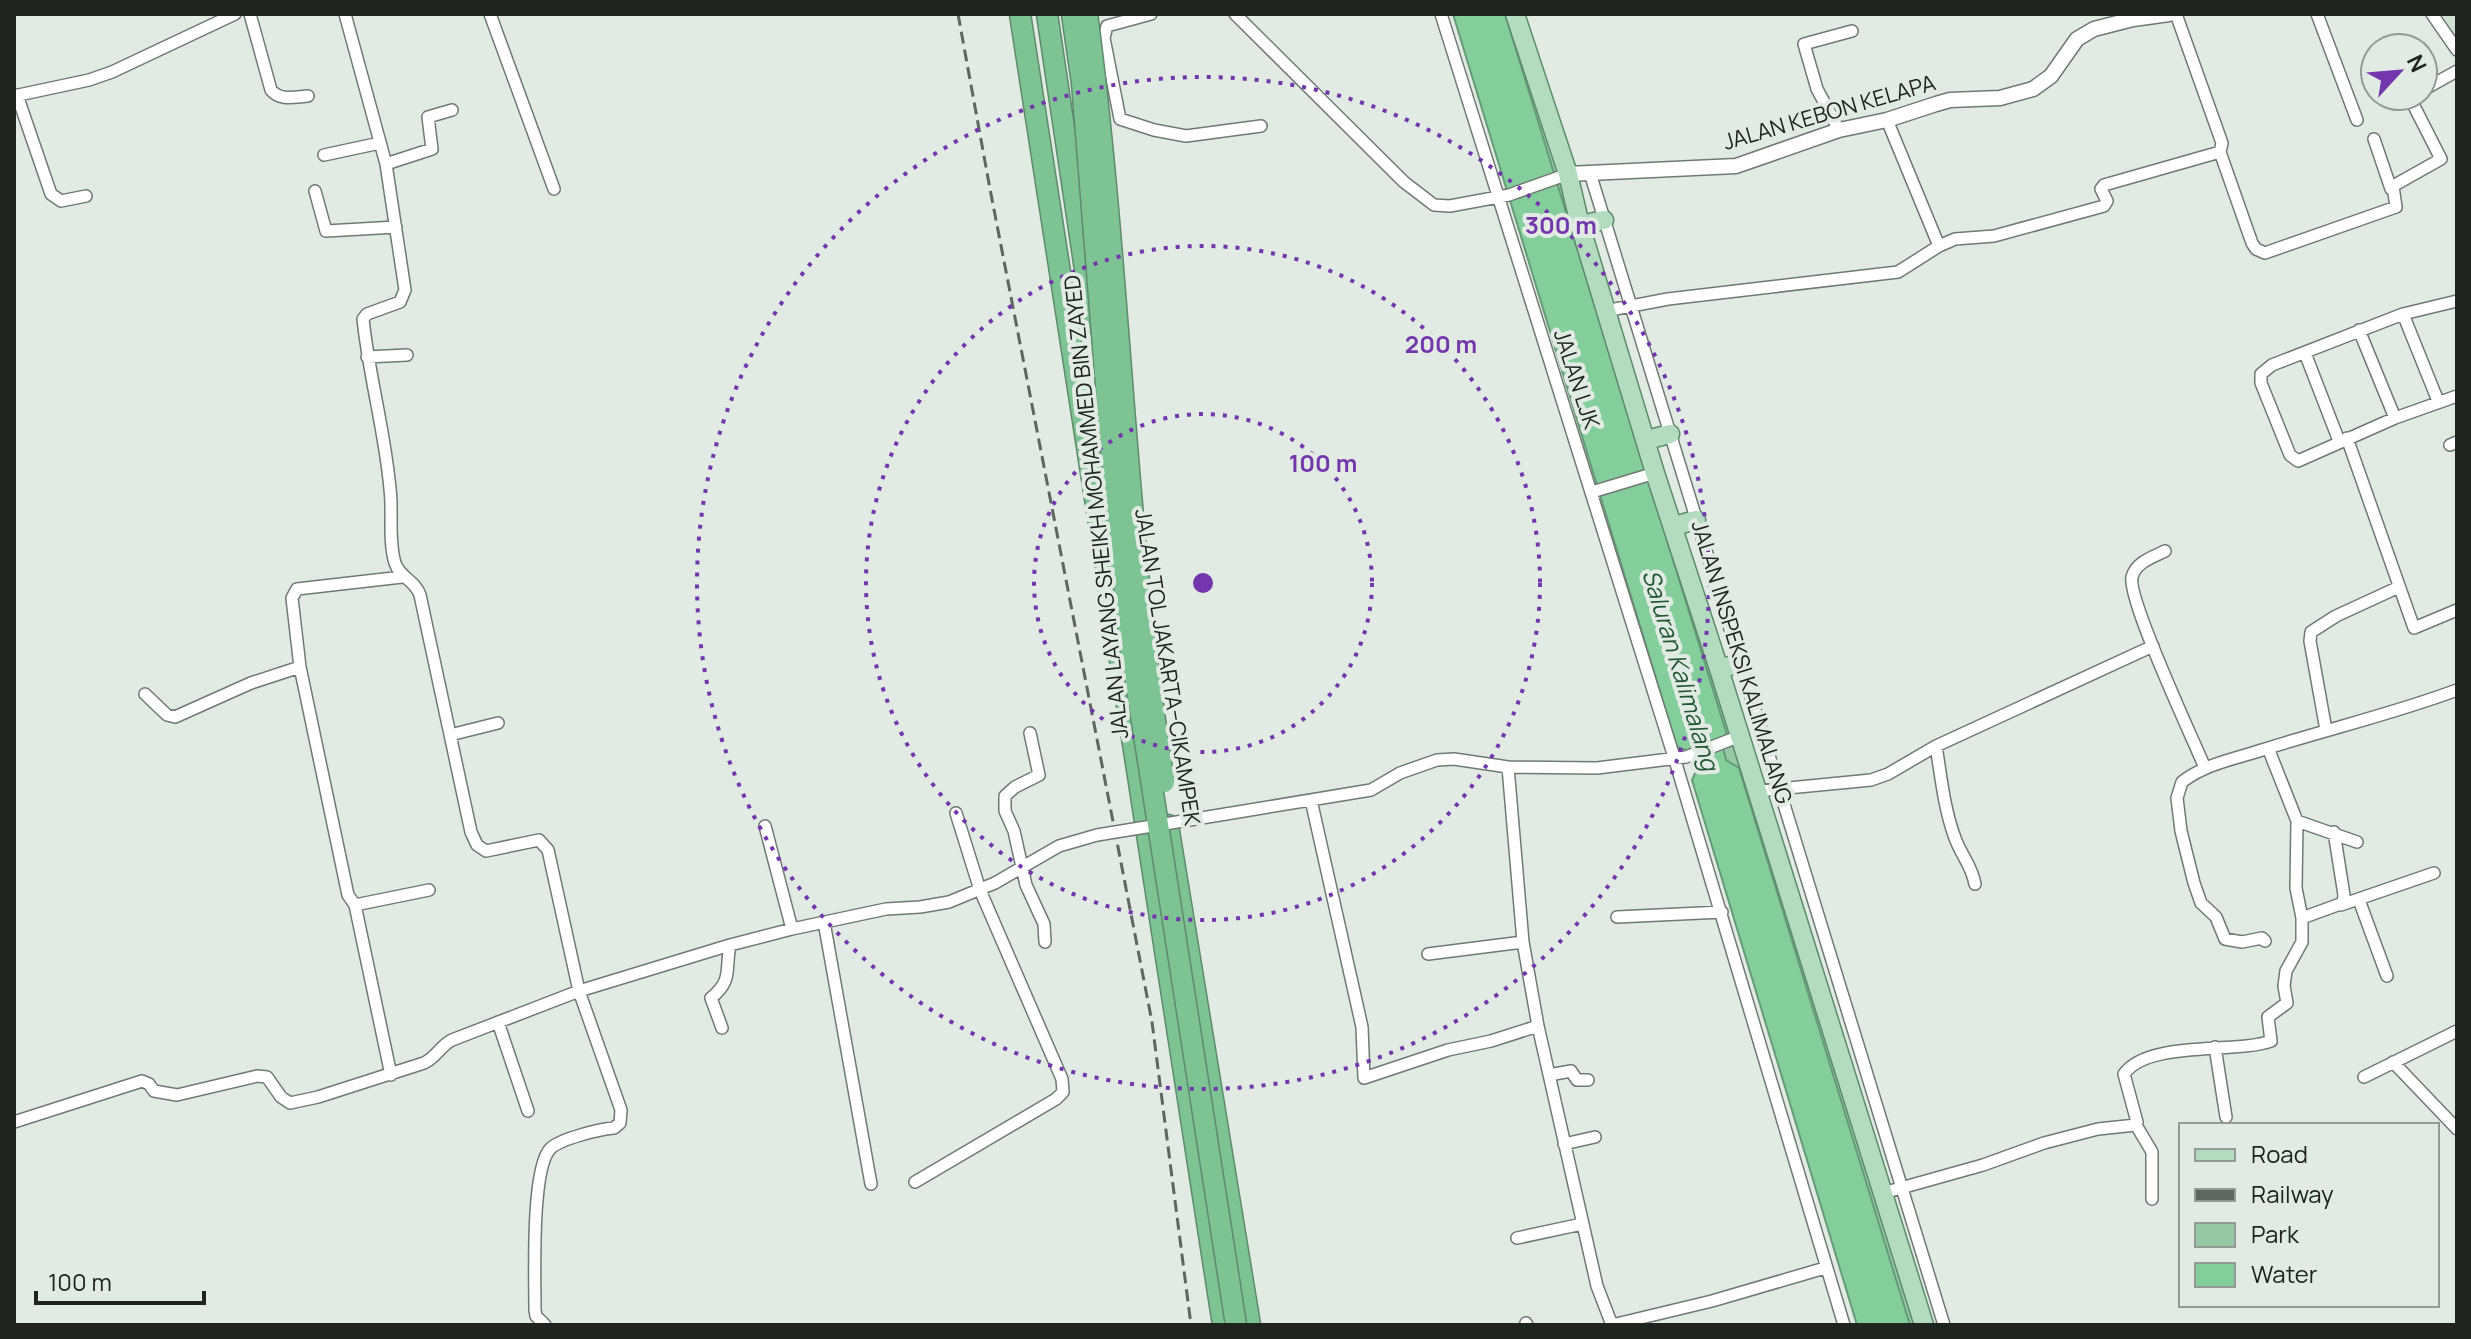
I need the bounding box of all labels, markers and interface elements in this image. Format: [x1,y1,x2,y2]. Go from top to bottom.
north arrow [2359,32,2439,112]
text: N [2400,50,2434,77]
street label: JALAN KEBON KELAPA [1719,67,1939,157]
text: 300 m [1525,208,1597,241]
street label: JALAN LAYANG SHEIKH MOHAMMED BIN ZAYED [1057,273,1135,741]
street label: JALAN LJK [1547,325,1607,433]
text: 200 m [1405,327,1477,360]
text: 100 m [1289,446,1357,479]
street label: JALAN TOL JAKARTA–CIKAMPEK [1128,507,1208,828]
street label: JALAN INSPEKSI KALIMALANG [1685,517,1799,807]
water label: Saluran Kalimalang [1635,565,1728,776]
centre of rings [1189,569,1217,597]
legend [2179,1123,2439,1307]
text: Road [2251,1137,2308,1170]
text: Railway [2251,1177,2334,1210]
text: Park [2251,1217,2300,1250]
scale bar [36,1255,204,1305]
text: Water [2251,1257,2318,1290]
text: 100 m [48,1265,112,1298]

